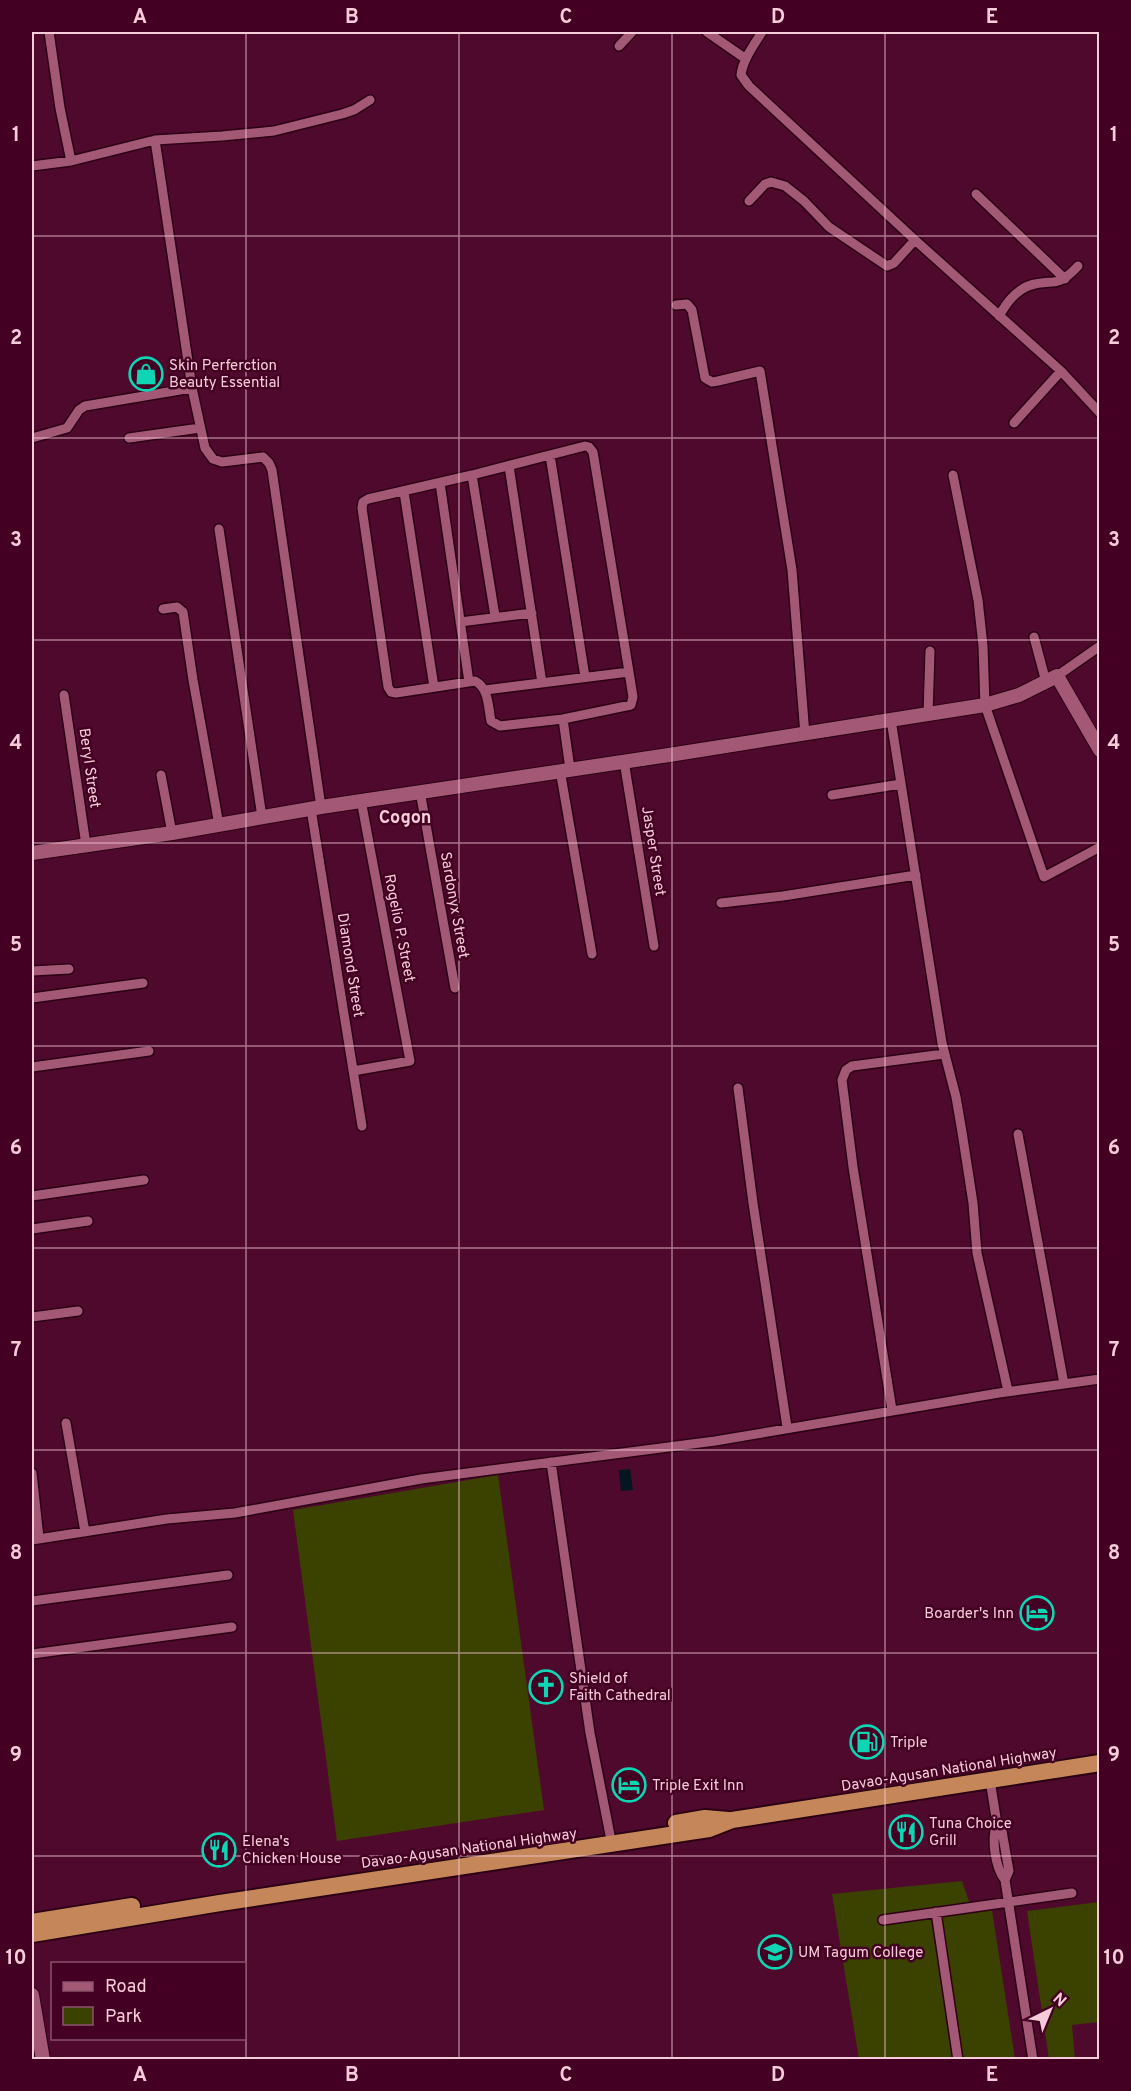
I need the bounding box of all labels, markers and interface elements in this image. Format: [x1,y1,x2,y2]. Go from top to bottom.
text: A [133,5,147,31]
text: B [345,5,359,31]
text: C [560,5,572,31]
text: D [771,5,785,31]
text: E [986,5,998,31]
text: 1 [12,123,20,149]
text: 1 [1110,123,1118,149]
text: 2 [10,326,22,352]
text: 2 [1108,326,1120,352]
shop icon: Skin Perferction Beauty Essential [128,356,164,392]
place label: Skin Perferction Beauty Essential [169,357,280,393]
text: 3 [10,528,22,554]
text: 3 [1108,528,1120,554]
street label: Beryl Street [73,727,104,810]
text: 4 [10,731,22,757]
text: 4 [1108,731,1120,757]
street label: Jasper Street [636,805,669,898]
district label: Cogon [379,807,431,830]
street label: Sardonyx Street [435,850,472,960]
street label: Rogelio P. Street [379,872,418,984]
street label: Diamond Street [332,912,367,1019]
text: 5 [10,933,22,959]
text: 5 [1108,933,1120,959]
text: 6 [10,1136,22,1162]
text: 6 [1108,1136,1120,1162]
text: 7 [11,1338,21,1364]
text: 7 [1109,1338,1119,1364]
text: 8 [10,1541,22,1567]
text: 8 [1108,1541,1120,1567]
hotel icon: Boarder's Inn [1019,1595,1055,1631]
place label: Boarder's Inn [924,1605,1014,1624]
church icon: Shield of Faith Cathedral [528,1669,564,1705]
place label: Shield of Faith Cathedral [569,1670,671,1706]
fuel station icon: Triple [849,1724,885,1760]
place label: Triple [890,1734,927,1753]
text: 9 [10,1743,22,1769]
text: 9 [1108,1743,1120,1769]
street label: Davao-Agusan National Highway [840,1744,1058,1797]
hotel icon: Triple Exit Inn [611,1767,647,1803]
place label: Triple Exit Inn [652,1777,744,1796]
restaurant icon: Tuna Choice Grill [888,1814,924,1850]
place label: Tuna Choice Grill [929,1815,1012,1851]
street label: Davao-Agusan National Highway [360,1825,579,1874]
restaurant icon: Elena's Chicken House [201,1832,237,1868]
place label: Elena's Chicken House [242,1833,341,1869]
school or university icon: UM Tagum College [757,1934,793,1970]
place label: UM Tagum College [798,1944,923,1963]
text: 10 [5,1946,27,1972]
text: 10 [1103,1946,1125,1972]
legend [51,1962,246,2040]
text: Road [105,1976,147,1999]
north arrow [1020,1980,1080,2040]
text: N [1048,1989,1070,2012]
text: Park [105,2006,142,2029]
text: A [133,2063,147,2089]
text: B [345,2063,359,2089]
text: C [560,2063,572,2089]
text: D [771,2063,785,2089]
text: E [986,2063,998,2089]

